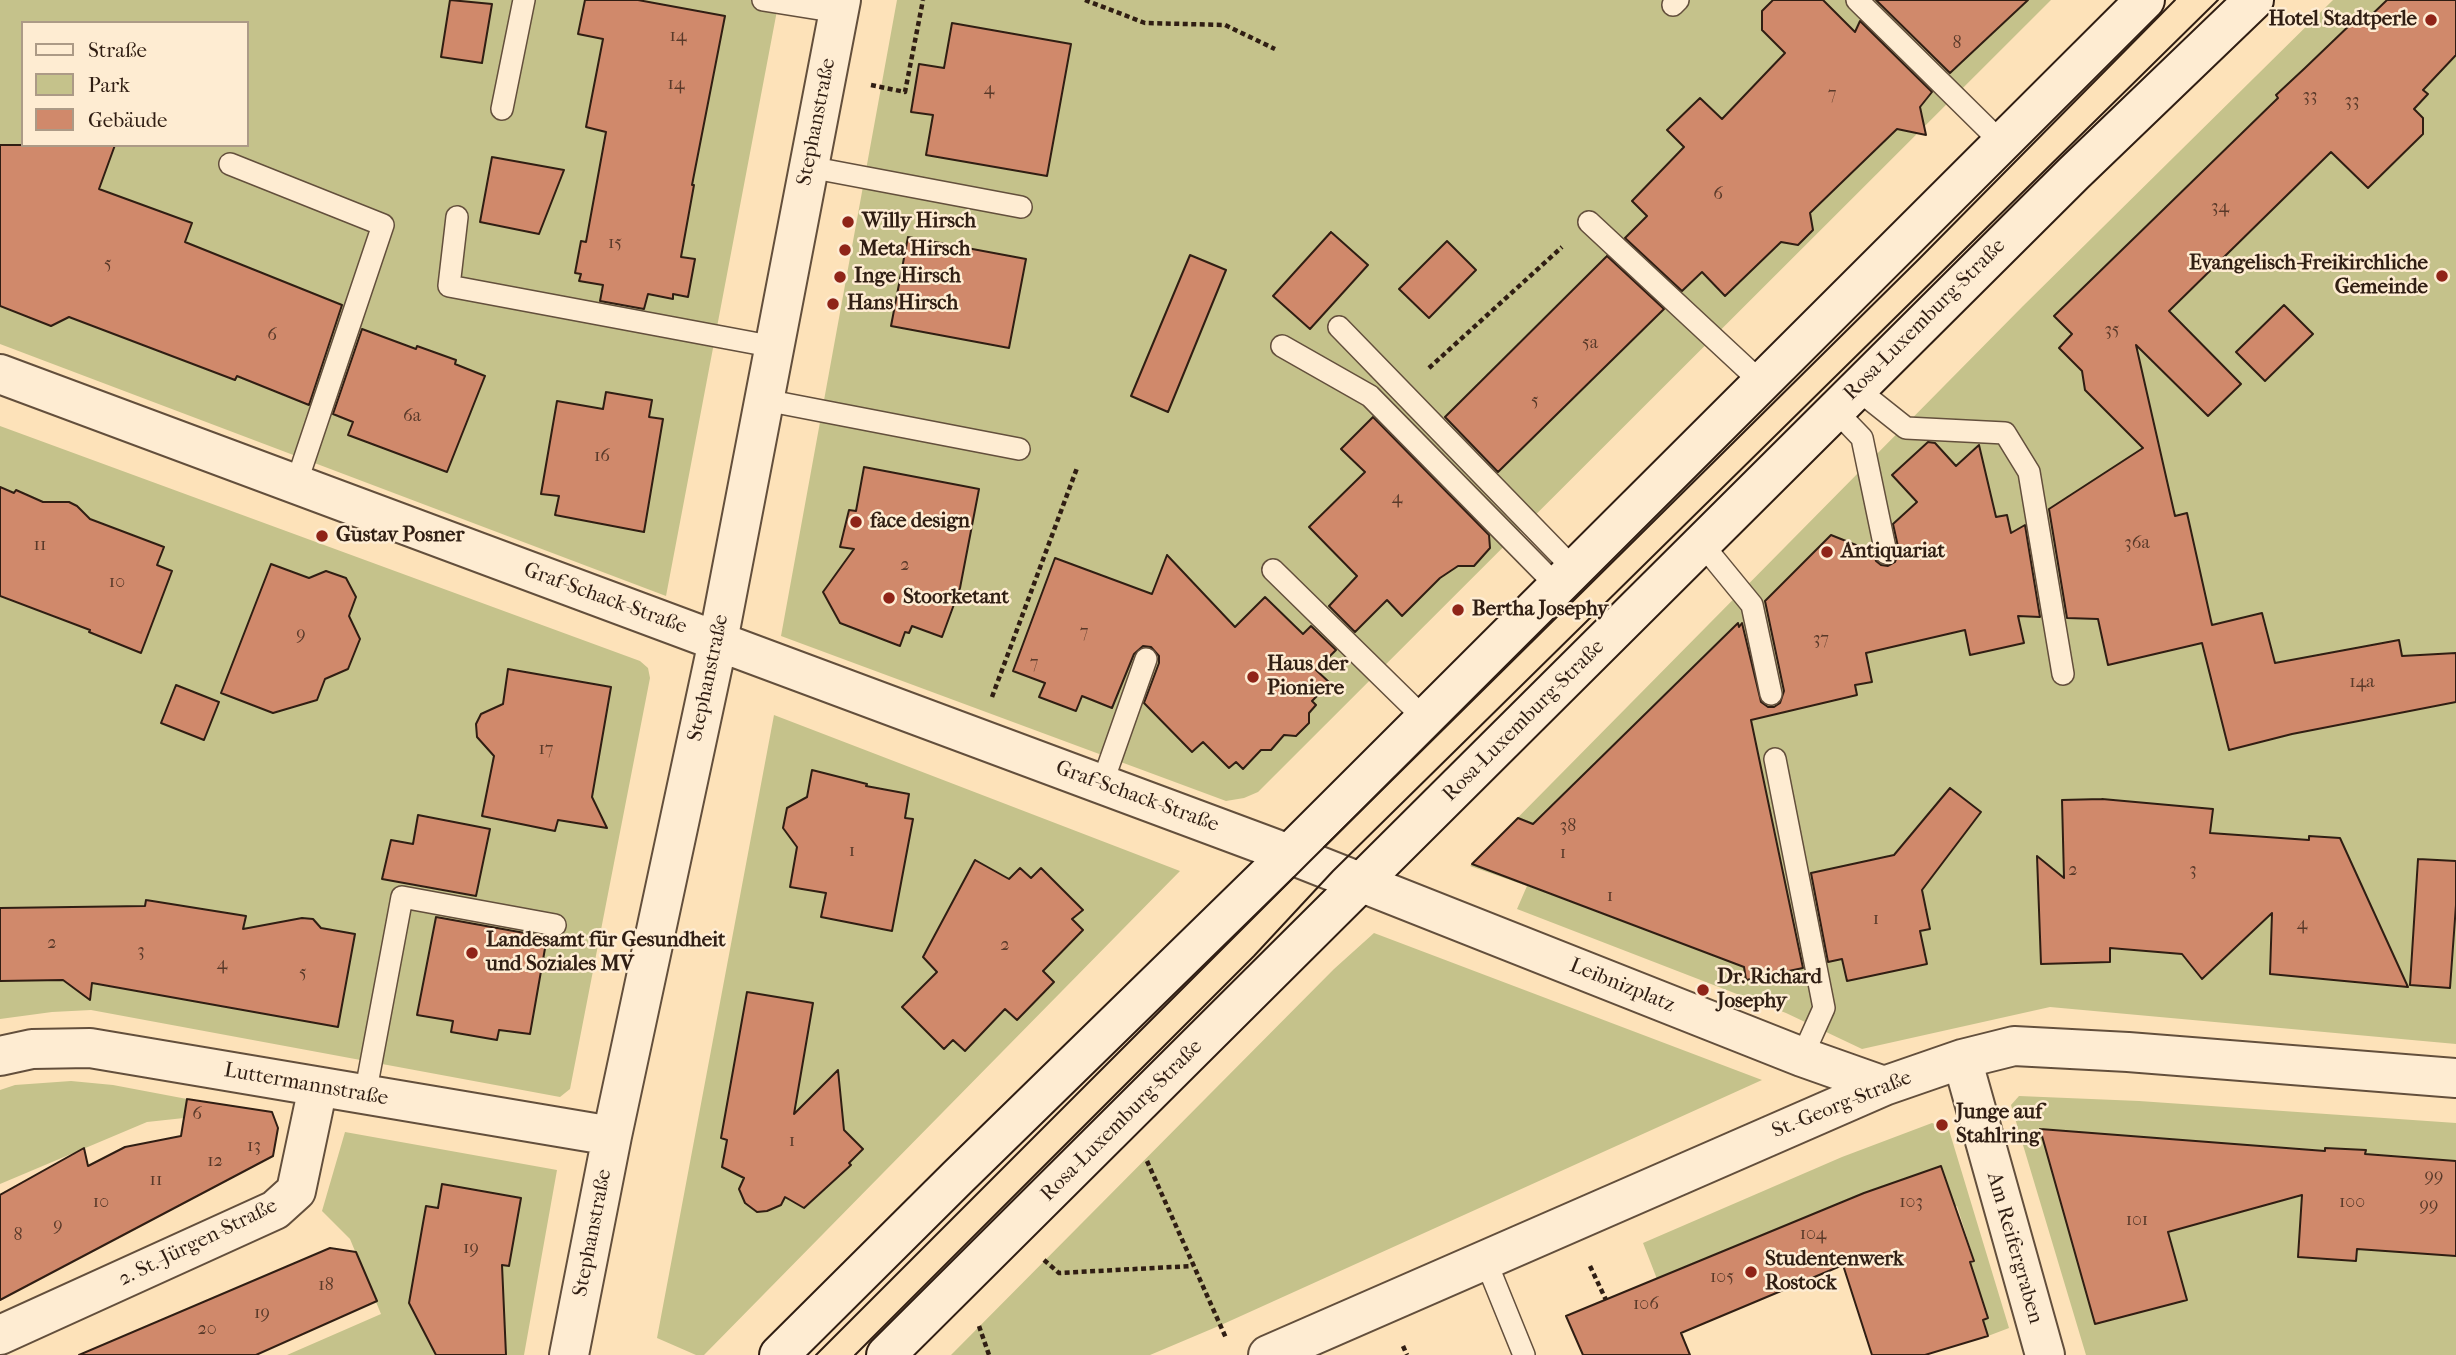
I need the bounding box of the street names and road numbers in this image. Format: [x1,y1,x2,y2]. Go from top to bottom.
street label: Stephanstraße [792,56,842,188]
street label: Rosa-Luxemburg-Straße [1839,234,2011,406]
street label: Graf-Schack-Straße [520,558,690,640]
street label: Stephanstraße [683,612,735,744]
street label: Rosa-Luxemburg-Straße [1438,635,1610,807]
street label: Graf-Schack-Straße [1052,756,1222,838]
street label: Leibnizplatz [1566,953,1678,1019]
street label: Rosa-Luxemburg-Straße [1036,1035,1208,1207]
street label: Luttermannstraße [222,1058,390,1112]
street label: St.-Georg-Straße [1769,1066,1915,1144]
street label: Stephanstraße [568,1167,618,1299]
street label: Am Reifergraben [1980,1169,2048,1327]
street label: 2. St.-Jürgen-Straße [114,1194,282,1292]

